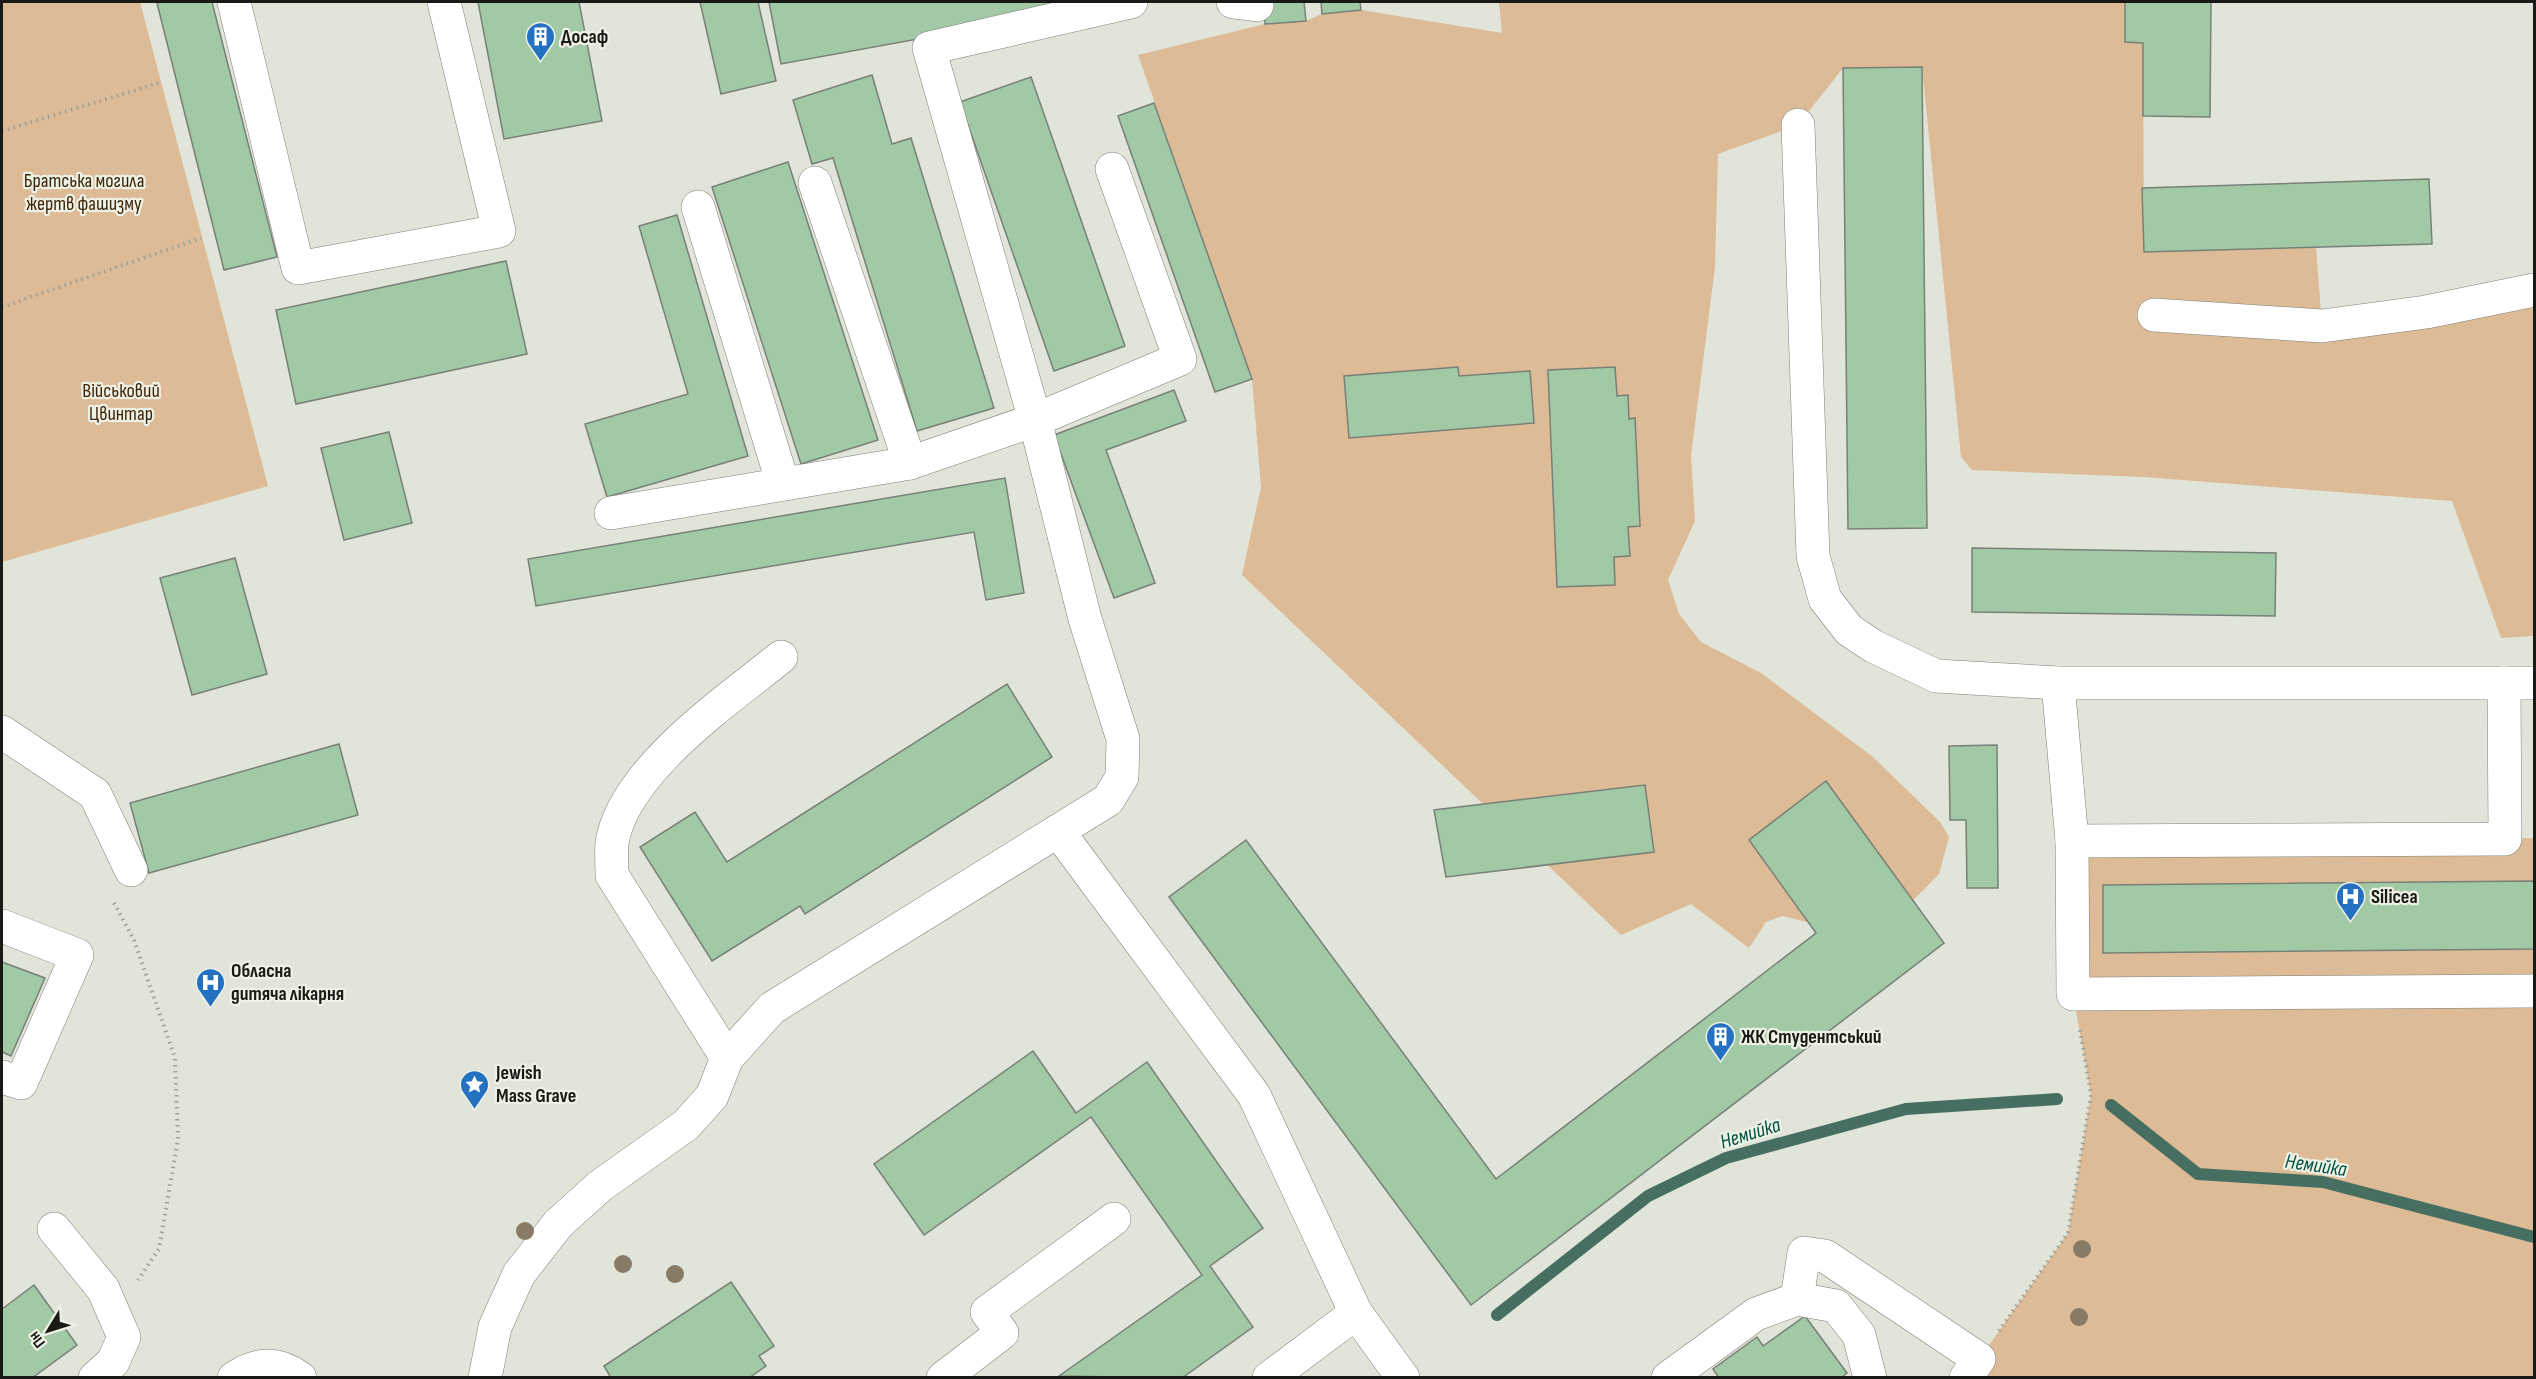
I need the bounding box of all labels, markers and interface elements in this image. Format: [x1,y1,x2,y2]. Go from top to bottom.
building icon: Досаф [524,20,556,62]
place label: Досаф [561,25,608,49]
park label: Братська могила жертв фашизму [24,169,144,216]
park label: Військовий Цвинтар [82,379,160,426]
hospital icon: Silicea [2334,880,2366,922]
place label: Silicea [2371,885,2418,909]
place label: Обласна дитяча лікарня [231,959,344,1006]
hospital icon: Обласна дитяча лікарня [194,966,226,1008]
building icon: ЖК Студентський [1704,1020,1736,1062]
place label: ЖК Студентський [1741,1025,1882,1049]
place label: Jewish Mass Grave [495,1061,576,1108]
place icon: Jewish Mass Grave [459,1068,491,1110]
water label: Немийка [1717,1112,1784,1154]
water label: Немийка [2283,1149,2349,1182]
north arrow [18,1301,78,1361]
text: Пн [25,1327,50,1351]

